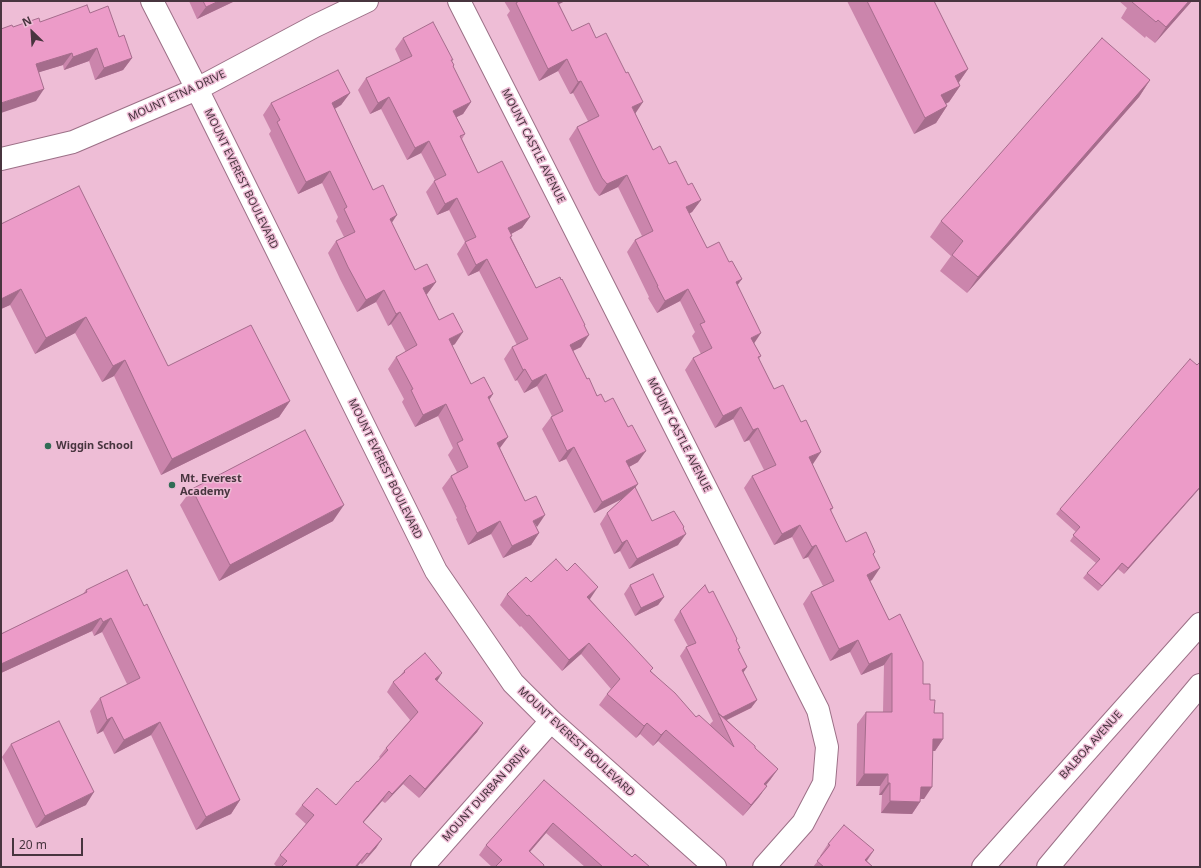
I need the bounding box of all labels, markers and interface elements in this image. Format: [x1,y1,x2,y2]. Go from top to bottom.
north arrow [12,12,52,52]
text: N [19,12,34,29]
street label: MOUNT ETNA DRIVE [126,68,228,124]
street label: MOUNT CASTLE AVENUE [498,87,568,205]
street label: MOUNT EVEREST BOULEVARD [201,107,281,251]
street label: MOUNT CASTLE AVENUE [644,376,714,494]
street label: MOUNT EVEREST BOULEVARD [345,397,425,541]
place label: Wiggin School [56,439,133,453]
marker: Wiggin School [43,441,53,451]
place label: Mt. Everest Academy [180,472,242,498]
marker: Mt. Everest Academy [167,480,177,490]
street label: MOUNT EVEREST BOULEVARD [515,684,637,800]
street label: BALBOA AVENUE [1057,708,1125,782]
street label: MOUNT DURBAN DRIVE [440,744,532,844]
scale bar [14,830,85,856]
text: 20 m [19,836,47,853]

